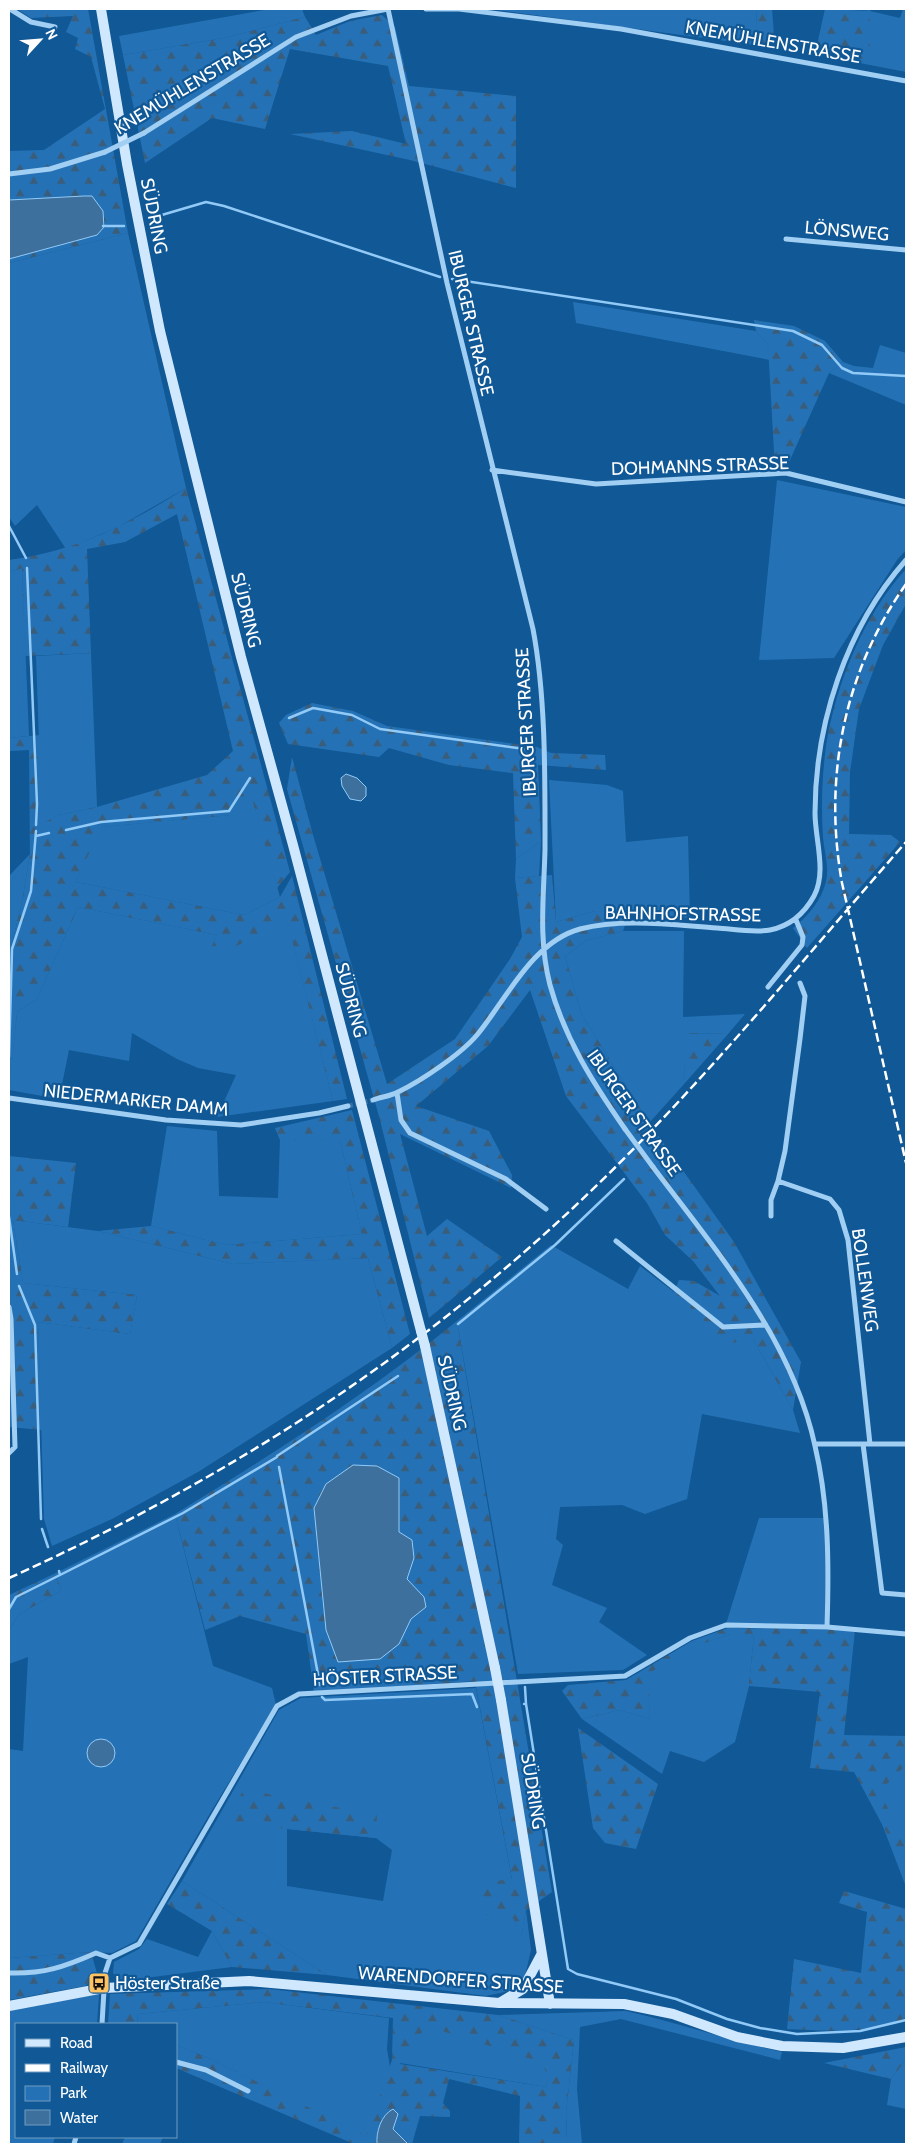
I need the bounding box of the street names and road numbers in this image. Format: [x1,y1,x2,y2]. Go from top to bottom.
street label: KNEMÜHLENSTRASSE [684,16,862,68]
street label: KNEMÜHLENSTRASSE [110,29,274,139]
street label: SÜDRING [136,176,172,256]
street label: LÖNSWEG [804,216,890,246]
street label: IBURGER STRASSE [443,248,499,398]
street label: DOHMANNS STRASSE [611,452,789,480]
street label: SÜDRING [226,570,266,650]
street label: IBURGER STRASSE [511,647,541,797]
street label: BAHNHOFSTRASSE [605,902,761,926]
street label: SÜDRING [330,960,372,1040]
street label: IBURGER STRASSE [582,1046,686,1180]
street label: NIEDERMARKER DAMM [42,1079,230,1121]
street label: BOLLENWEG [847,1227,883,1333]
street label: SÜDRING [433,1353,471,1433]
street label: HÖSTER STRASSE [312,1661,458,1691]
street label: SÜDRING [516,1751,550,1831]
street label: WARENDORFER STRASSE [357,1962,565,1998]

